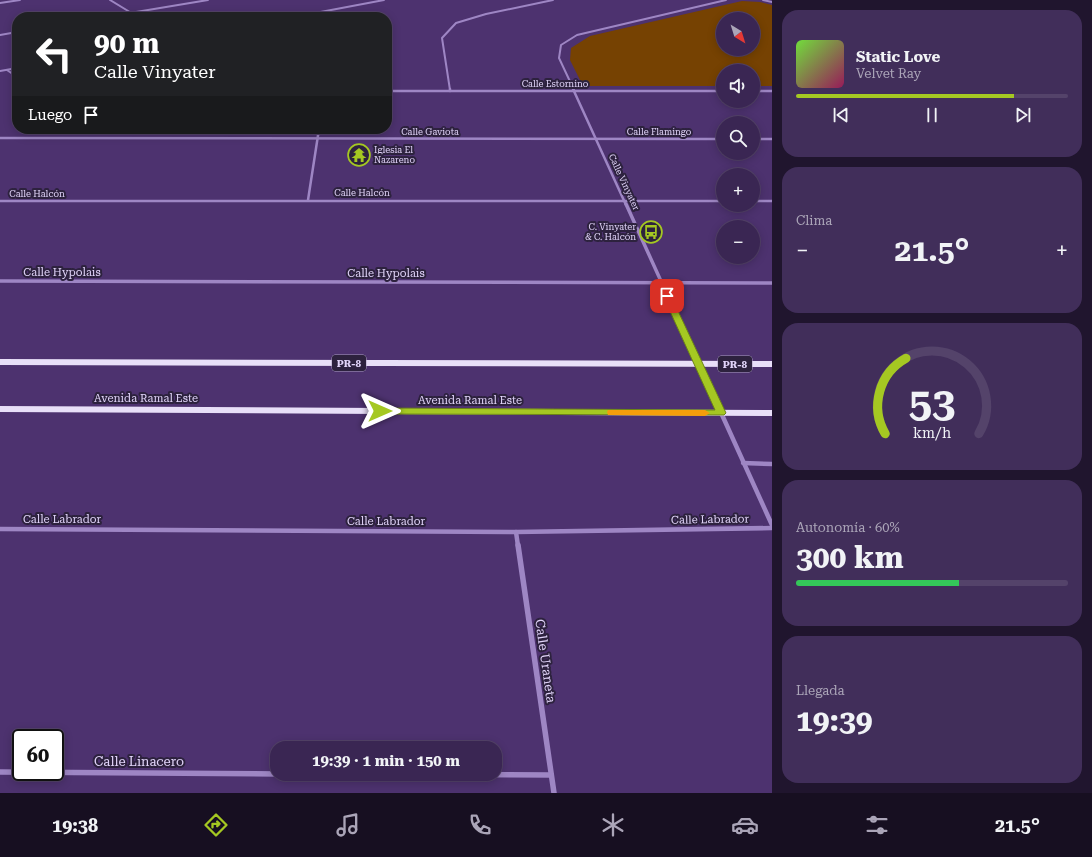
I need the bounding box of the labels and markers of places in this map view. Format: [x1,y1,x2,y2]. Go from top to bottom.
temple icon: Iglesia El Nazareno [346,142,372,168]
place label: Iglesia El Nazareno [374,145,415,165]
bus stop icon: C. Vinyater & C. Halcón [638,219,664,245]
place label: C. Vinyater & C. Halcón [585,222,636,242]
pin [650,279,684,313]

